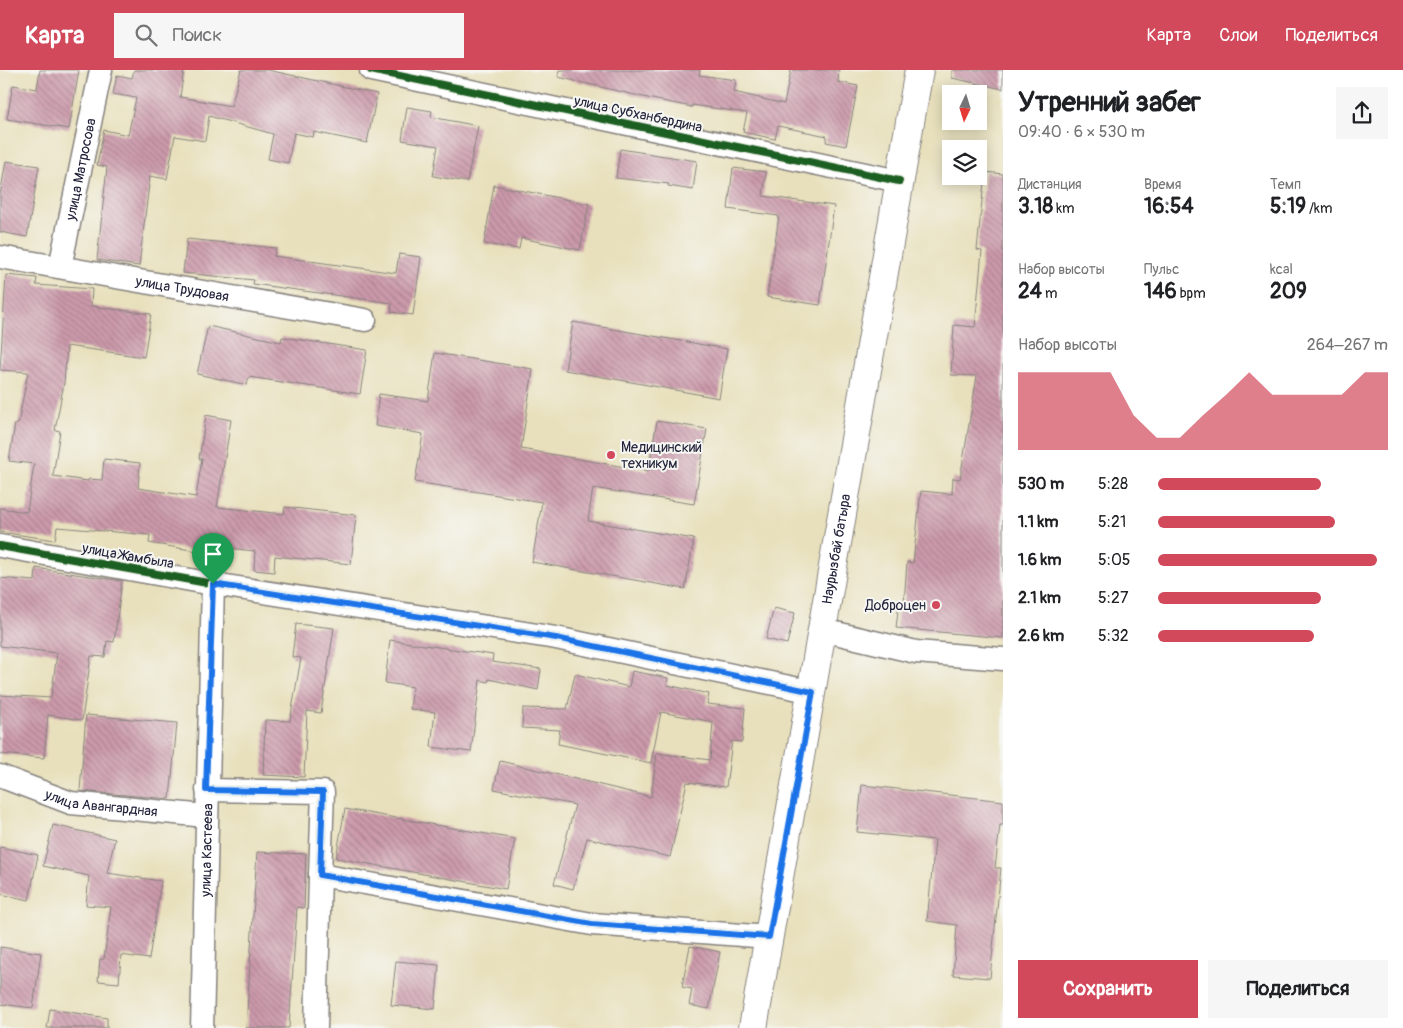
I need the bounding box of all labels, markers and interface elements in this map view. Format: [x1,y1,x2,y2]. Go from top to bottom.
search box [114,13,464,58]
text: Карта [25,21,84,50]
icon: search [132,21,160,49]
text: Поиск [172,23,222,47]
text: Карта [1147,24,1191,47]
text: Слои [1219,24,1257,47]
text: Поделиться [1285,24,1378,47]
north arrow [942,85,988,130]
map controls [942,85,987,185]
text: Утренний забег [1018,85,1201,120]
button: share [1336,87,1388,139]
street label: улица Субханбердина [571,92,704,136]
street label: улица Матросова [61,117,99,223]
text: 09:40 · 6 × 530 m [1018,122,1145,142]
button: layers [942,140,987,185]
text: Дистанция [1018,176,1082,193]
text: Время [1144,176,1181,193]
text: Темп [1270,176,1301,193]
text: 3.18 [1018,193,1053,220]
text: 16:54 [1144,193,1194,220]
text: 5:19 [1270,193,1306,220]
text: km [1053,200,1074,217]
text: /km [1306,200,1332,217]
text: Набор высоты [1018,261,1105,278]
text: Пульс [1144,261,1179,278]
text: kcal [1270,261,1293,278]
street label: улица Трудовая [133,272,230,305]
text: 24 [1018,278,1042,305]
text: 146 [1144,278,1177,305]
text: 209 [1270,278,1307,305]
text: m [1042,285,1057,302]
text: bpm [1177,285,1206,302]
text: Набор высоты [1018,335,1117,355]
text: 264–267 m [1307,335,1388,355]
place label: Медицинский техникум [621,439,702,472]
marker: Медицинский техникум [605,449,617,461]
text: 530 m [1018,474,1064,494]
text: 5:28 [1098,474,1128,494]
street label: Наурызбай батыра [818,493,854,606]
text: 1.1 km [1018,512,1058,532]
text: 5:21 [1098,512,1126,532]
pin [192,533,234,584]
street label: улица Жамбыла [80,539,175,572]
icon: arrive [199,540,227,568]
text: 1.6 km [1018,550,1061,570]
text: 5:05 [1098,550,1131,570]
text: 2.1 km [1018,588,1061,608]
text: 5:27 [1098,588,1128,608]
place label: Доброцен [864,597,926,614]
marker: Доброцен [930,599,942,611]
text: 2.6 km [1018,626,1064,646]
text: 5:32 [1098,626,1129,646]
street label: улица Авангардная [42,785,158,820]
street label: улица Кастеева [197,803,216,898]
button: Сохранить [1018,960,1198,1018]
button: Поделиться [1208,960,1388,1018]

